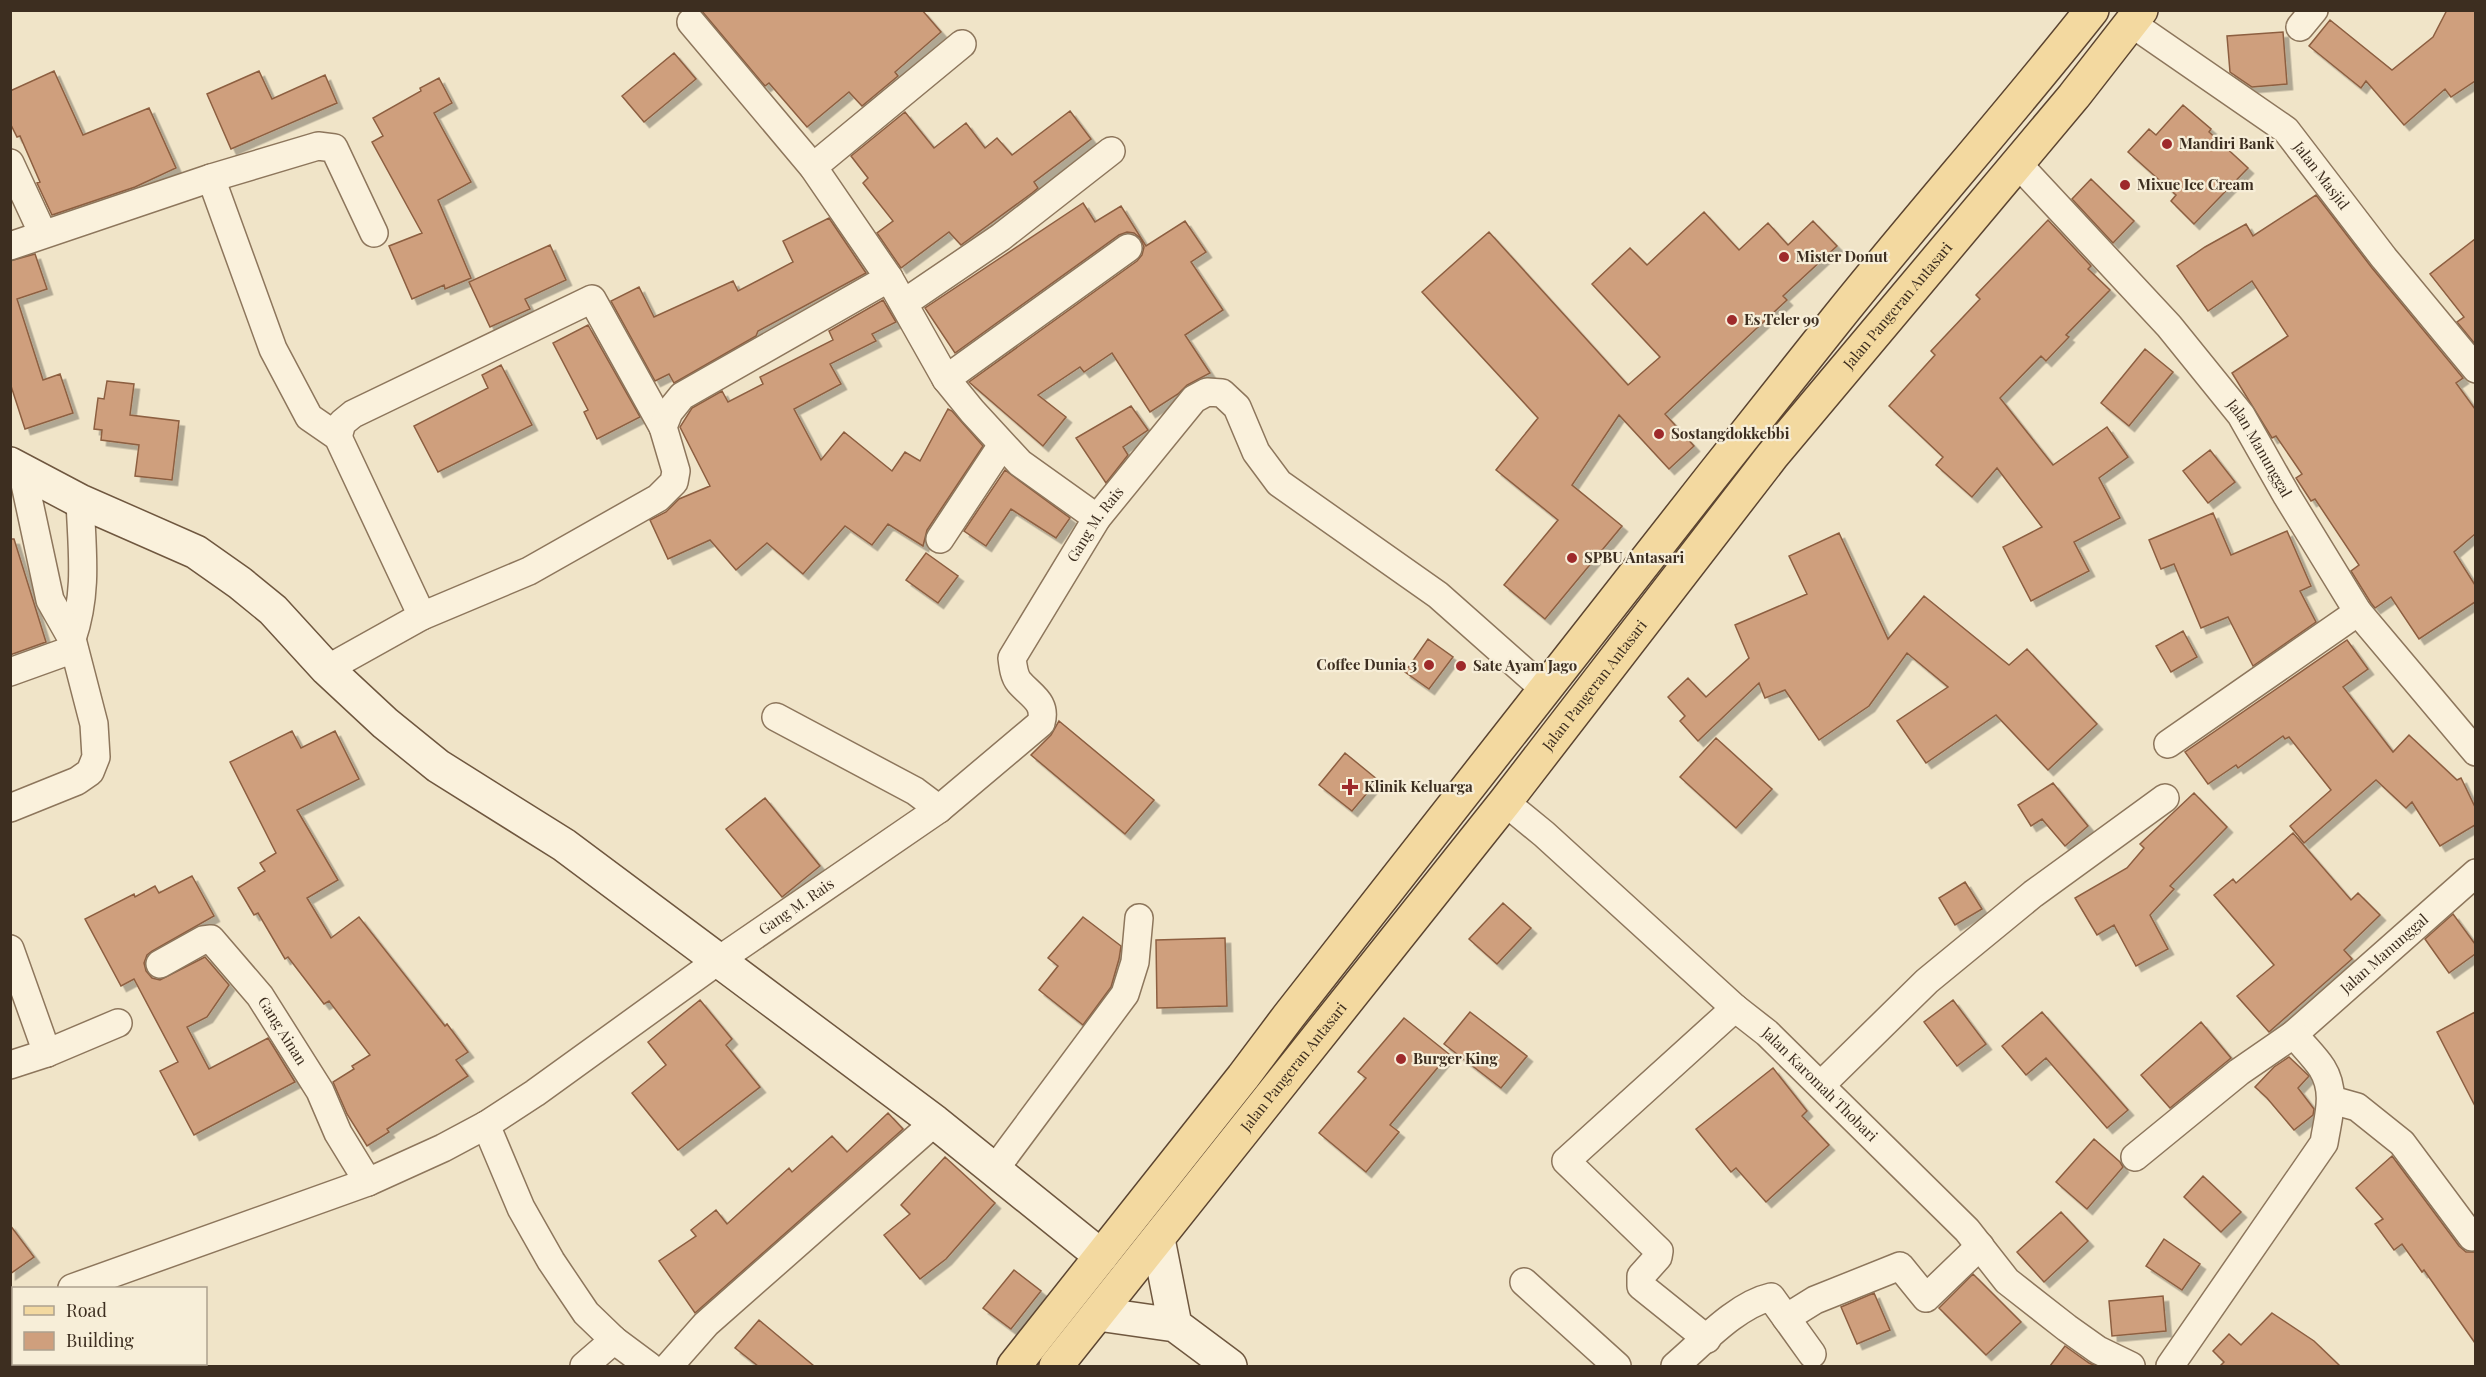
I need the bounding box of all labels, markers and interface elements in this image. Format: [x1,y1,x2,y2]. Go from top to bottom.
place label: Mandiri Bank [2179,133,2275,153]
street label: Jalan Masjid [2289,136,2355,214]
marker: Mandiri Bank [2160,137,2174,151]
place label: Mixue Ice Cream [2137,174,2254,194]
marker: Mixue Ice Cream [2118,178,2132,192]
street label: Jalan Pangeran Antasari [1838,237,1957,374]
place label: Mister Donut [1796,246,1889,266]
marker: Mister Donut [1777,250,1791,264]
place label: Es Teler 99 [1744,309,1819,329]
marker: Es Teler 99 [1725,313,1739,327]
street label: Jalan Manunggal [2222,394,2297,501]
place label: Sostangdokkebbi [1671,423,1790,443]
marker: Sostangdokkebbi [1652,427,1666,441]
street label: Gang M. Rais [1062,482,1128,565]
place label: SPBU Antasari [1584,547,1685,567]
marker: SPBU Antasari [1565,551,1579,565]
street label: Jalan Pangeran Antasari [1537,615,1651,755]
place label: Coffee Dunia 3 [1316,654,1417,674]
place label: Sate Ayam Jago [1473,655,1577,675]
marker: Coffee Dunia 3 [1422,658,1436,672]
marker: Sate Ayam Jago [1454,659,1468,673]
place label: Klinik Keluarga [1364,776,1473,796]
marker: Klinik Keluarga [1341,778,1359,796]
street label: Gang M. Rais [754,873,838,939]
street label: Jalan Manunggal [2335,909,2432,998]
street label: Gang Ainan [254,993,312,1069]
street label: Jalan Pangeran Antasari [1235,997,1351,1136]
street label: Jalan Karomah Thobari [1758,1021,1883,1146]
place label: Burger King [1413,1048,1498,1068]
marker: Burger King [1394,1052,1408,1066]
legend [12,1287,207,1365]
text: Road [66,1298,107,1322]
text: Building [66,1328,134,1352]

